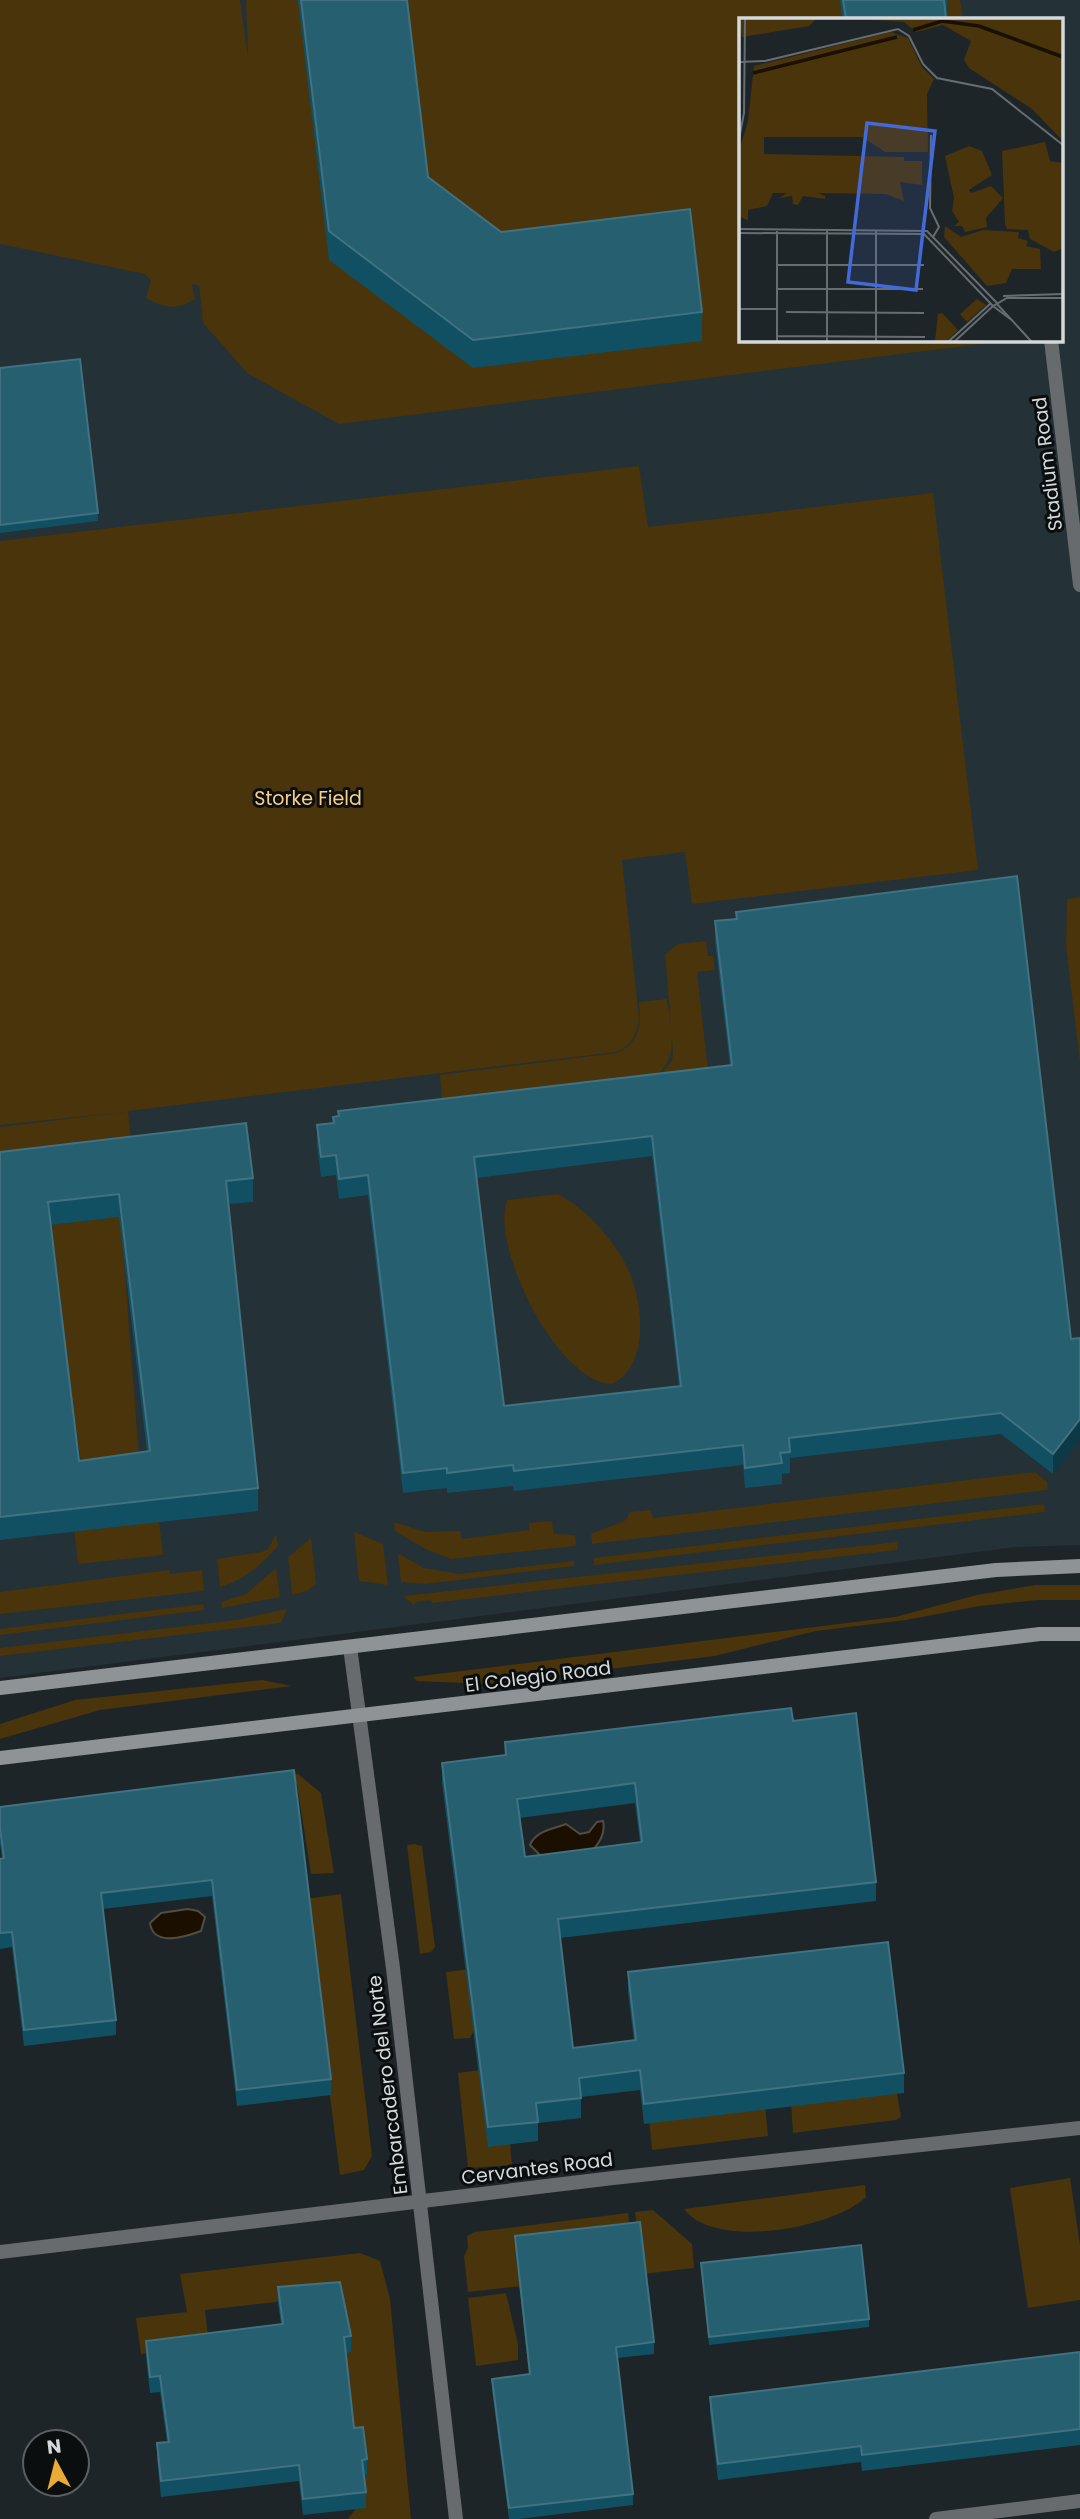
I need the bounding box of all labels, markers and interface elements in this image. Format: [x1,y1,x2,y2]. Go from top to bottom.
inset map [739,18,1062,341]
street label: Stadium Road [1026,395,1069,532]
park label: Storke Field [254,785,362,812]
street label: El Colegio Road [463,1654,613,1699]
street label: Embarcadero del Norte [361,1974,414,2196]
street label: Cervantes Road [460,2146,614,2191]
north arrow [21,2428,91,2498]
text: N [45,2432,63,2461]

